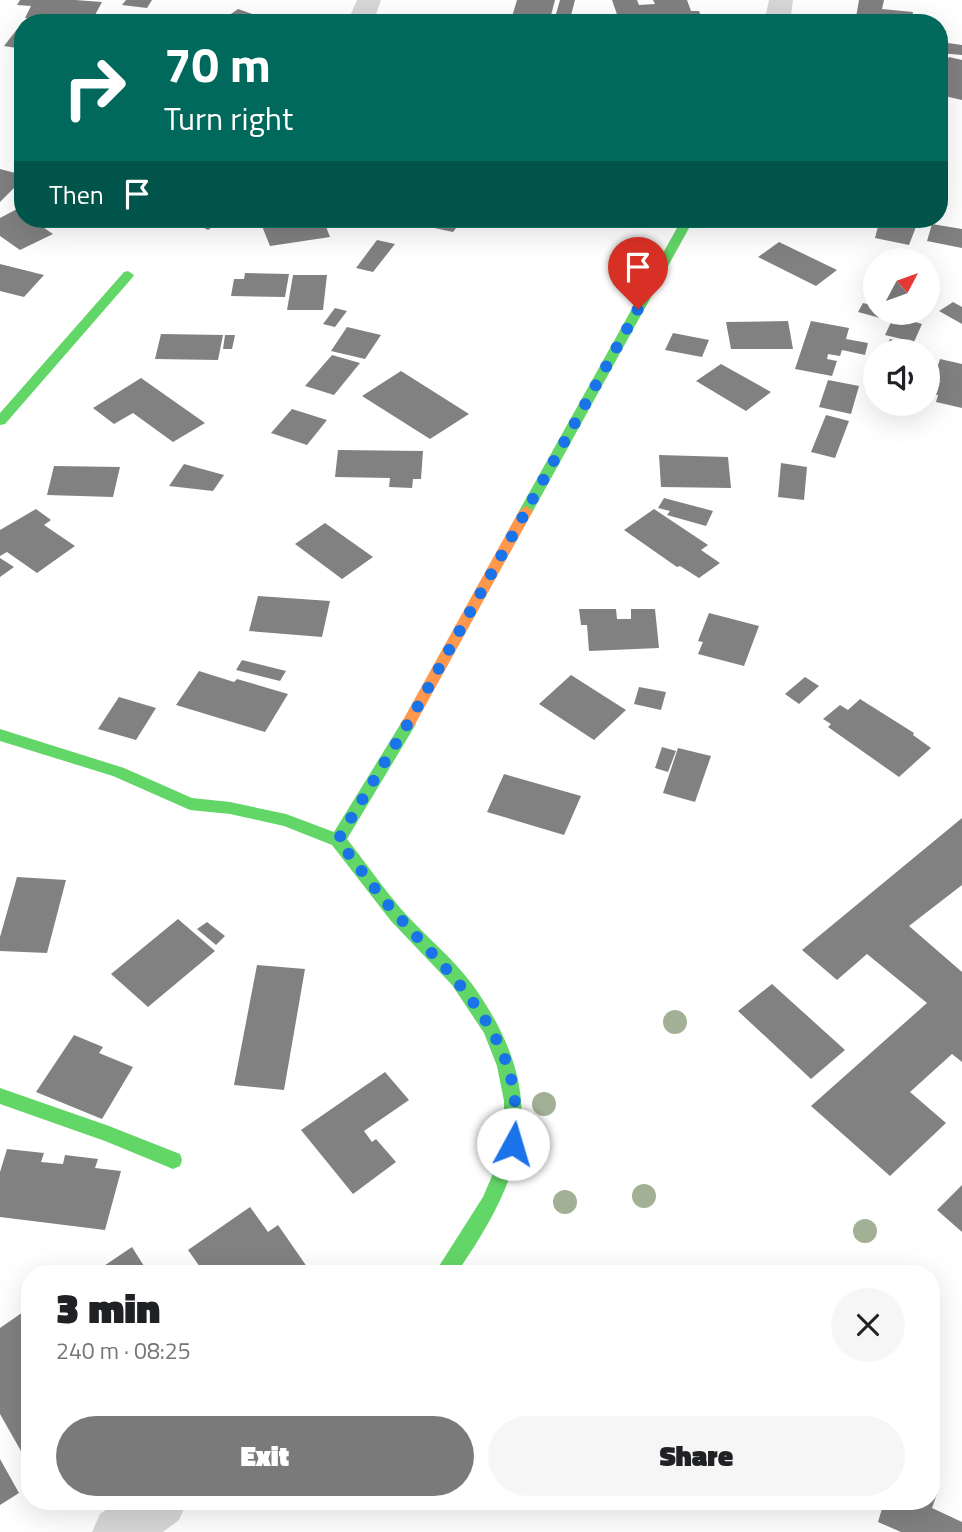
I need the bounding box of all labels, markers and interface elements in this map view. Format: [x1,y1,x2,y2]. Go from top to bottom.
text: 70 m [164,26,271,101]
icon: right [49,42,140,133]
text: Turn right [164,94,293,142]
text: Then [49,175,104,214]
icon: arrive [118,175,156,213]
pin [608,237,668,309]
icon: arrive [619,248,657,286]
north arrow [863,248,940,326]
map controls [863,248,940,416]
button: sound [863,339,940,416]
position arrow [476,1107,550,1181]
text: 3 min [56,1275,160,1339]
button: close [831,1288,905,1362]
text: 240 m · 08:25 [56,1333,191,1368]
button: Exit [56,1416,474,1496]
button: Share [488,1416,905,1496]

